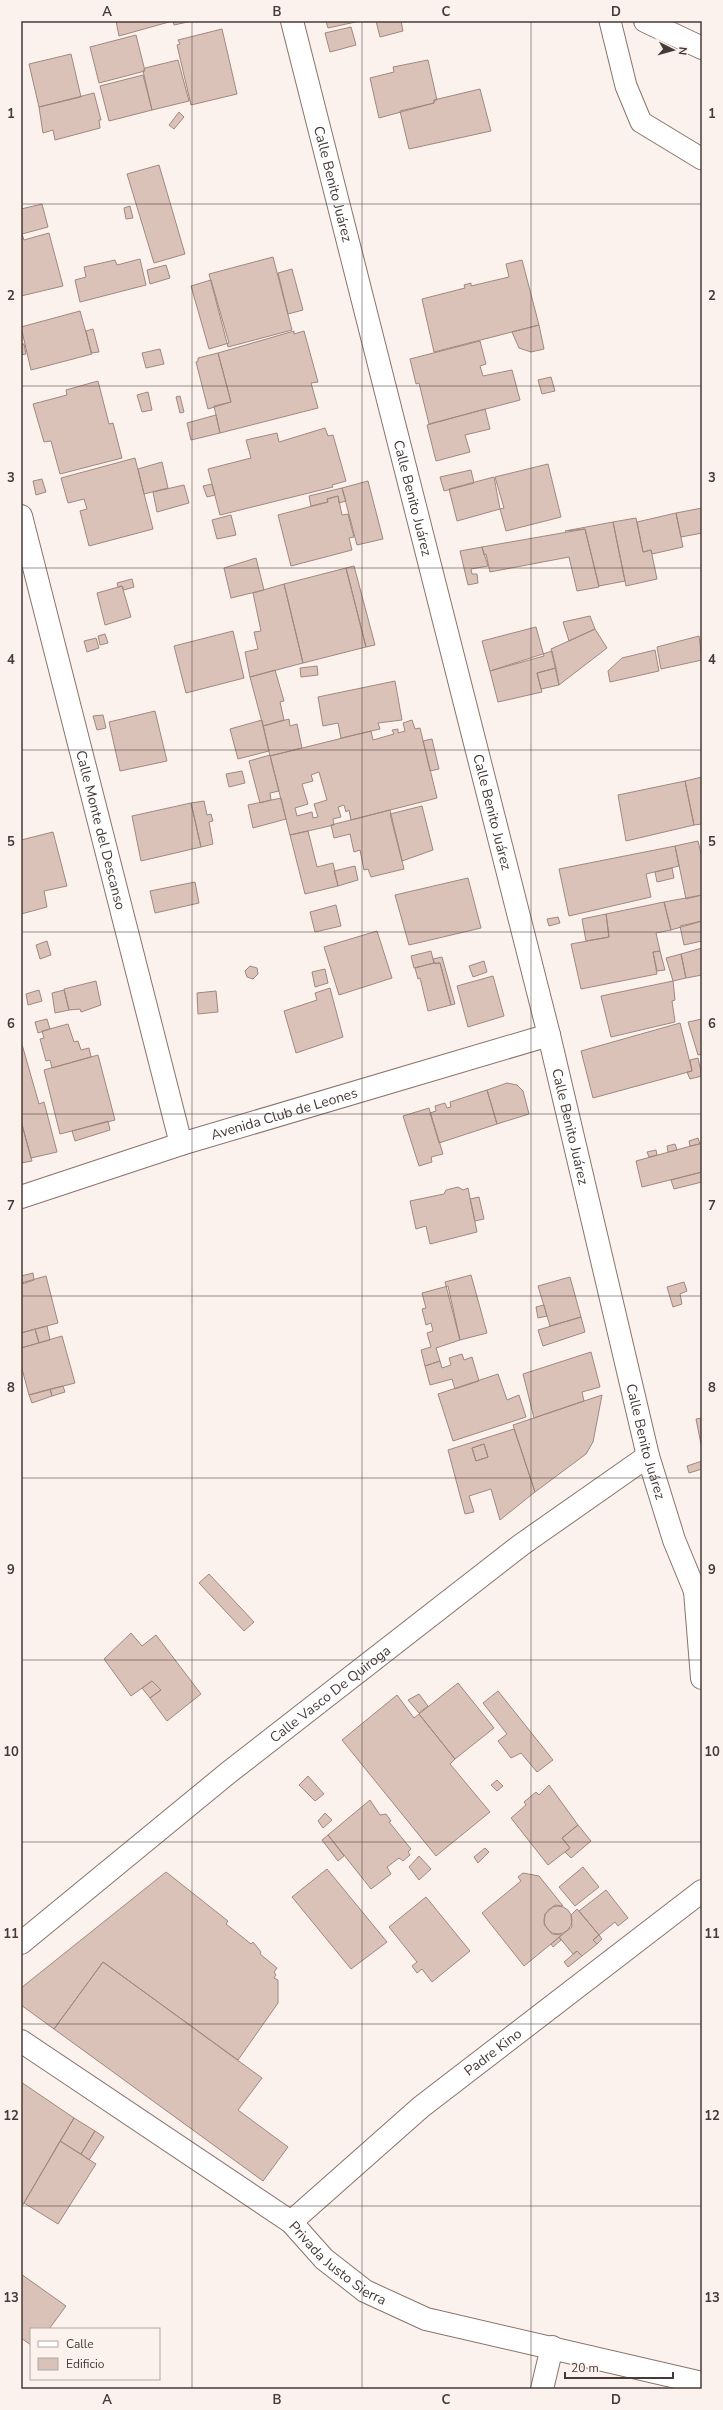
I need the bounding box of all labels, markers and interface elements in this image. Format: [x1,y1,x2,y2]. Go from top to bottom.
text: A [102,3,112,21]
text: B [273,3,282,21]
text: C [442,3,451,21]
text: D [611,3,621,21]
north arrow [653,30,693,70]
text: N [675,46,690,56]
text: 1 [7,105,15,123]
text: 1 [708,105,716,123]
street label: Calle Benito Juárez [309,124,357,244]
text: 2 [7,287,15,305]
text: 2 [708,287,716,305]
street label: Calle Benito Juárez [389,438,437,558]
text: 3 [7,469,15,487]
text: 3 [708,469,716,487]
text: 4 [7,651,15,669]
text: 4 [708,651,716,669]
street label: Calle Monte del Descanso [72,748,130,912]
street label: Calle Benito Juárez [469,752,516,872]
text: 5 [7,833,15,851]
text: 5 [708,833,716,851]
text: 6 [7,1015,15,1033]
text: 6 [708,1015,716,1033]
street label: Calle Benito Juárez [548,1066,593,1187]
street label: Avenida Club de Leones [208,1083,360,1144]
text: 7 [7,1197,15,1215]
text: 7 [708,1197,716,1215]
text: 8 [7,1379,15,1397]
text: 8 [708,1379,716,1397]
street label: Calle Benito Juárez [622,1382,671,1502]
text: 9 [7,1561,15,1579]
text: 9 [708,1561,716,1579]
street label: Calle Vasco De Quiroga [266,1641,394,1747]
text: 10 [3,1743,19,1761]
text: 10 [704,1743,720,1761]
text: 11 [3,1925,19,1943]
text: 11 [704,1925,720,1943]
street label: Padre Kino [460,2024,526,2080]
text: 12 [3,2107,19,2125]
text: 12 [704,2107,720,2125]
street label: Privada Justo Sierra [285,2217,390,2309]
text: 13 [3,2289,19,2307]
text: 13 [704,2289,720,2307]
legend [30,2328,160,2380]
text: Calle [66,2336,94,2352]
scale bar [565,2354,673,2380]
text: Edificio [66,2356,105,2372]
text: 20 m [571,2360,599,2376]
text: A [102,2391,112,2409]
text: B [273,2391,282,2409]
text: C [442,2391,451,2409]
text: D [611,2391,621,2409]

